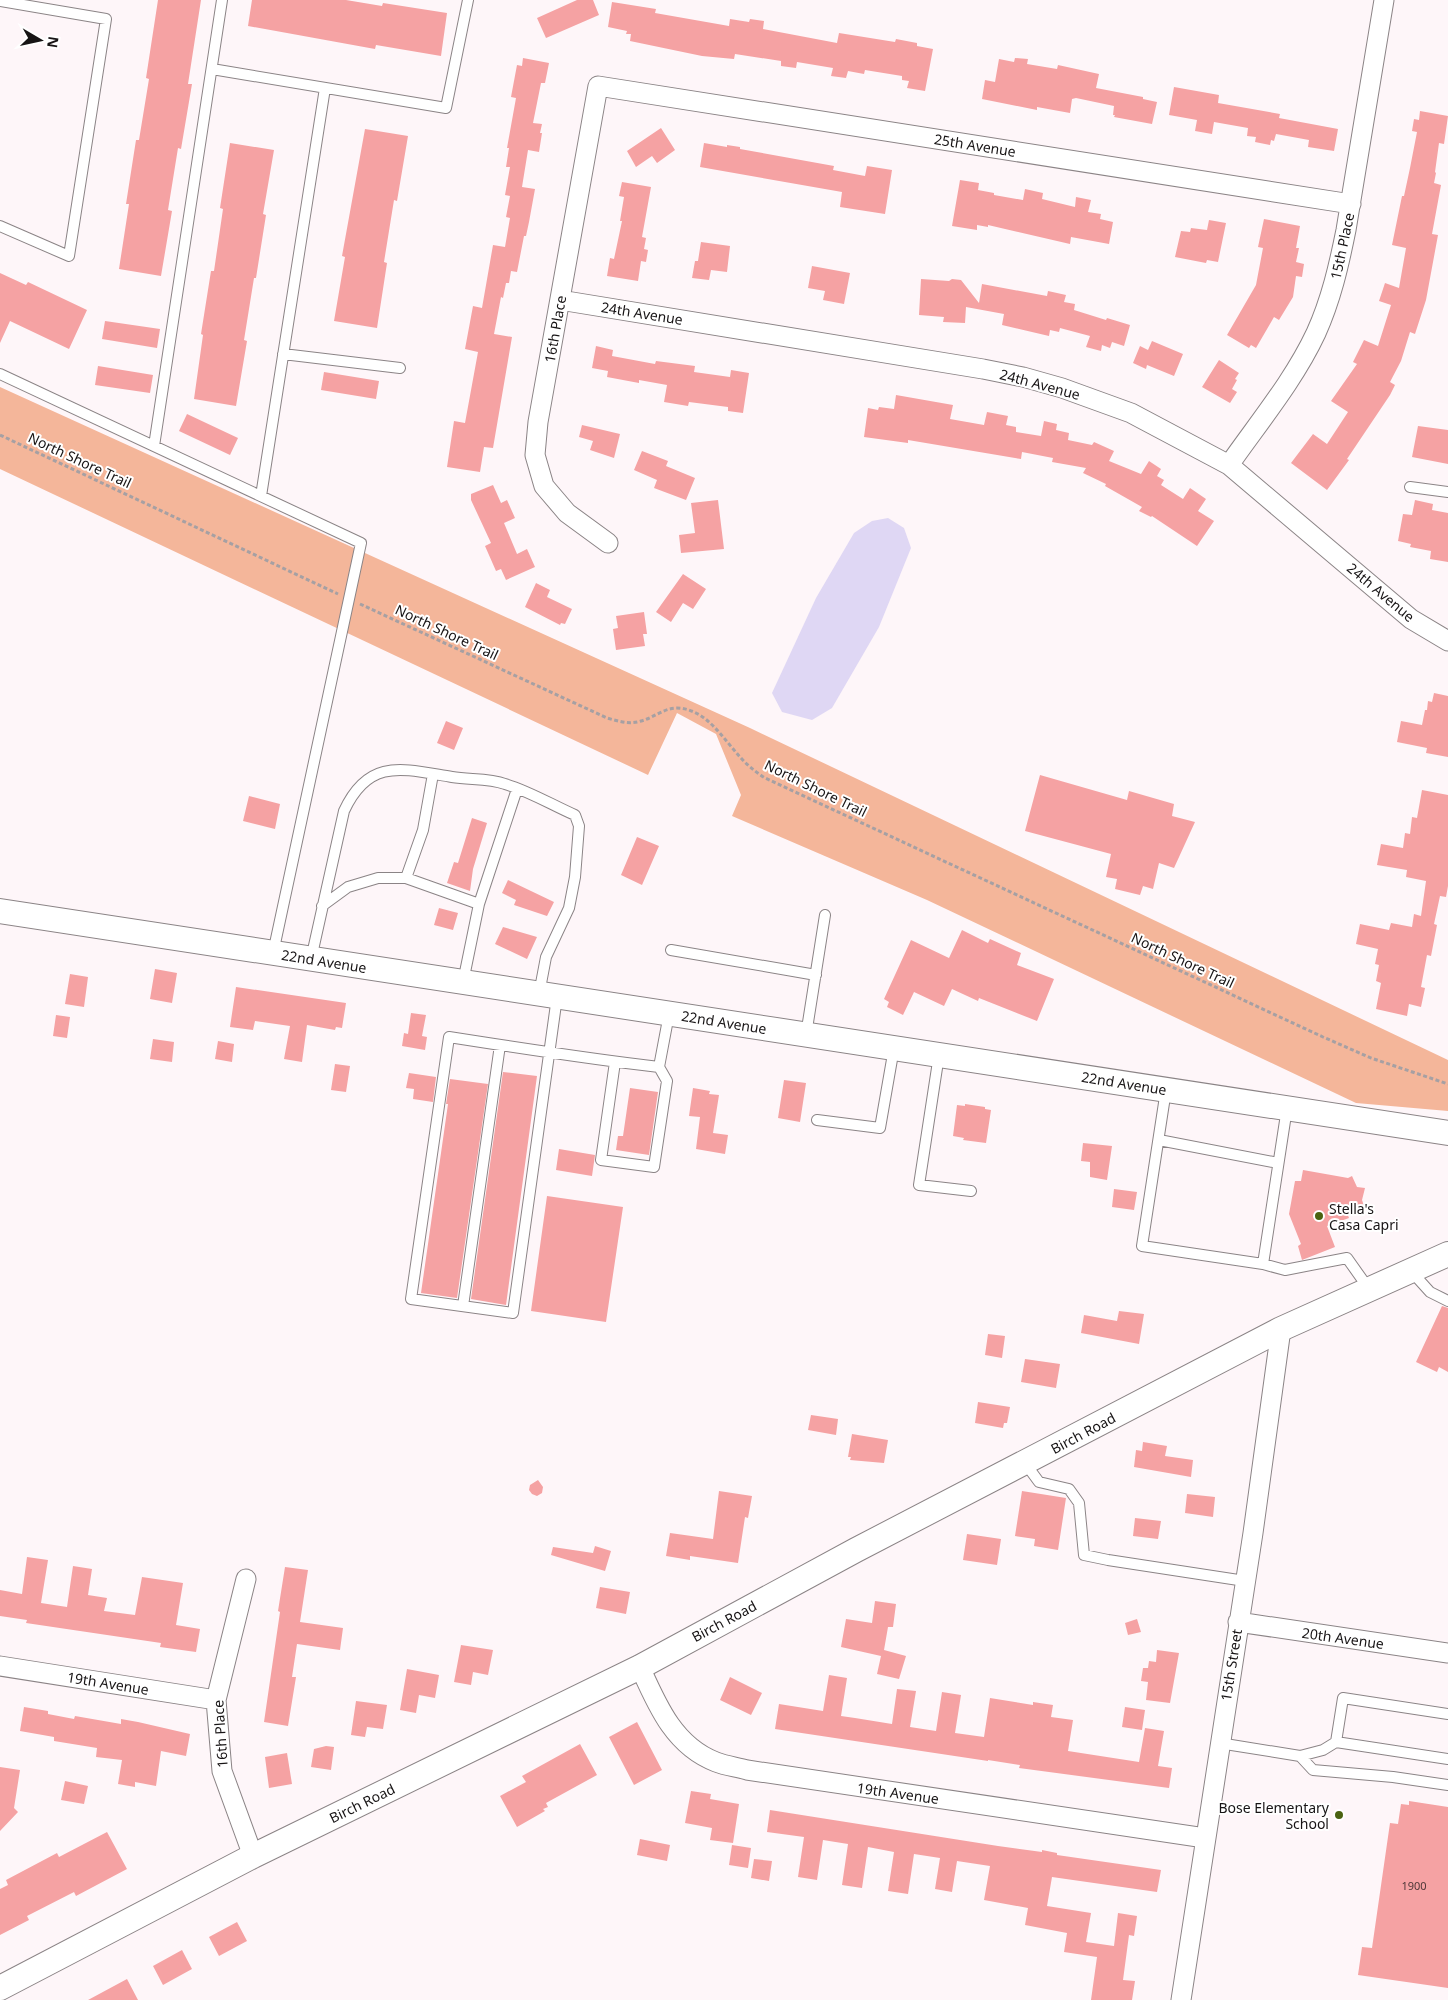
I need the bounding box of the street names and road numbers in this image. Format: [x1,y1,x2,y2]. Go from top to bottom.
street label: 25th Avenue [933,129,1017,161]
street label: 15th Place [1326,211,1358,281]
street label: 16th Place [540,294,570,364]
street label: 24th Avenue [600,297,684,329]
street label: 24th Avenue [998,364,1082,404]
street label: North Shore Trail [25,428,135,492]
street label: 24th Avenue [1343,558,1419,626]
street label: North Shore Trail [392,600,502,664]
street label: North Shore Trail [762,755,870,821]
street label: North Shore Trail [1128,928,1238,992]
street label: 22nd Avenue [280,945,368,977]
street label: 22nd Avenue [680,1006,768,1038]
street label: 22nd Avenue [1080,1067,1168,1099]
street label: Birch Road [1047,1408,1119,1458]
street label: Birch Road [688,1596,760,1646]
street label: 20th Avenue [1301,1623,1385,1653]
street label: 15th Street [1216,1628,1246,1702]
street label: 19th Avenue [66,1667,150,1699]
street label: 16th Place [208,1699,232,1769]
street label: 19th Avenue [856,1778,940,1808]
street label: Birch Road [326,1779,398,1827]

